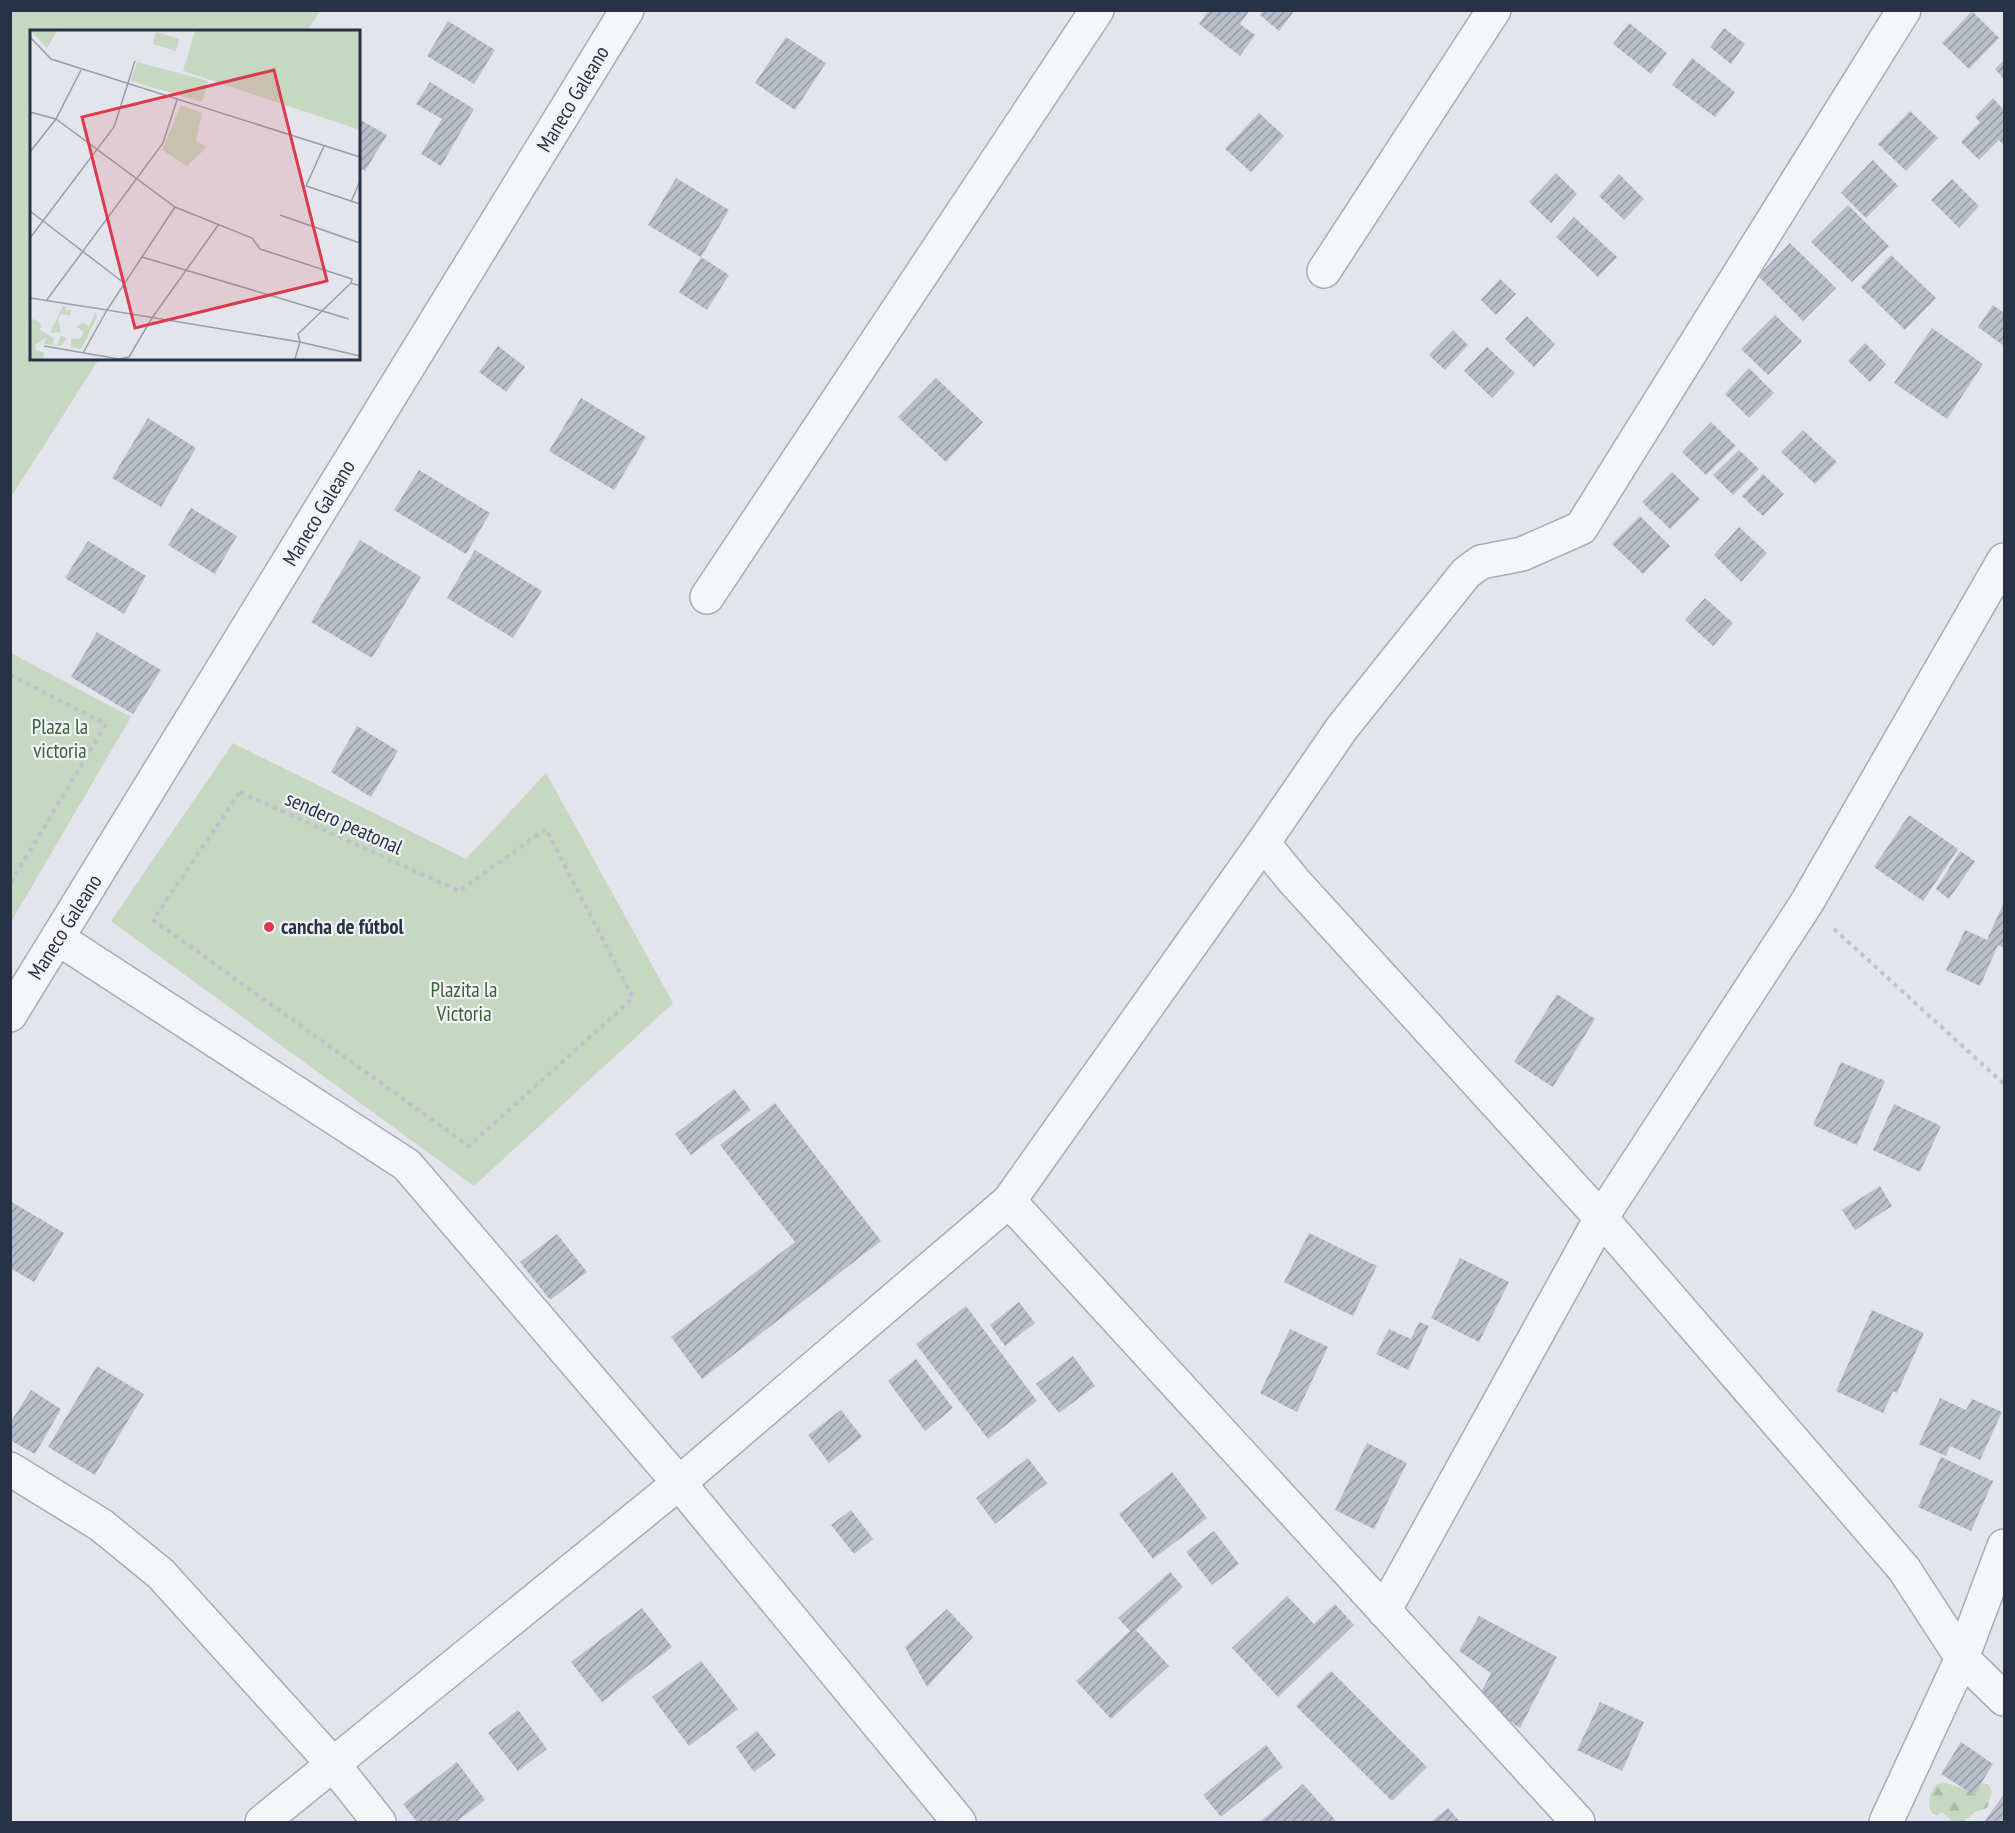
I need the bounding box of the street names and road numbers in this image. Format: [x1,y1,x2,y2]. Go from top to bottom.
street label: Maneco Galeano [530,41,615,157]
street label: Maneco Galeano [276,455,361,571]
street label: sendero peatonal [281,785,407,860]
street label: Maneco Galeano [22,869,108,984]

